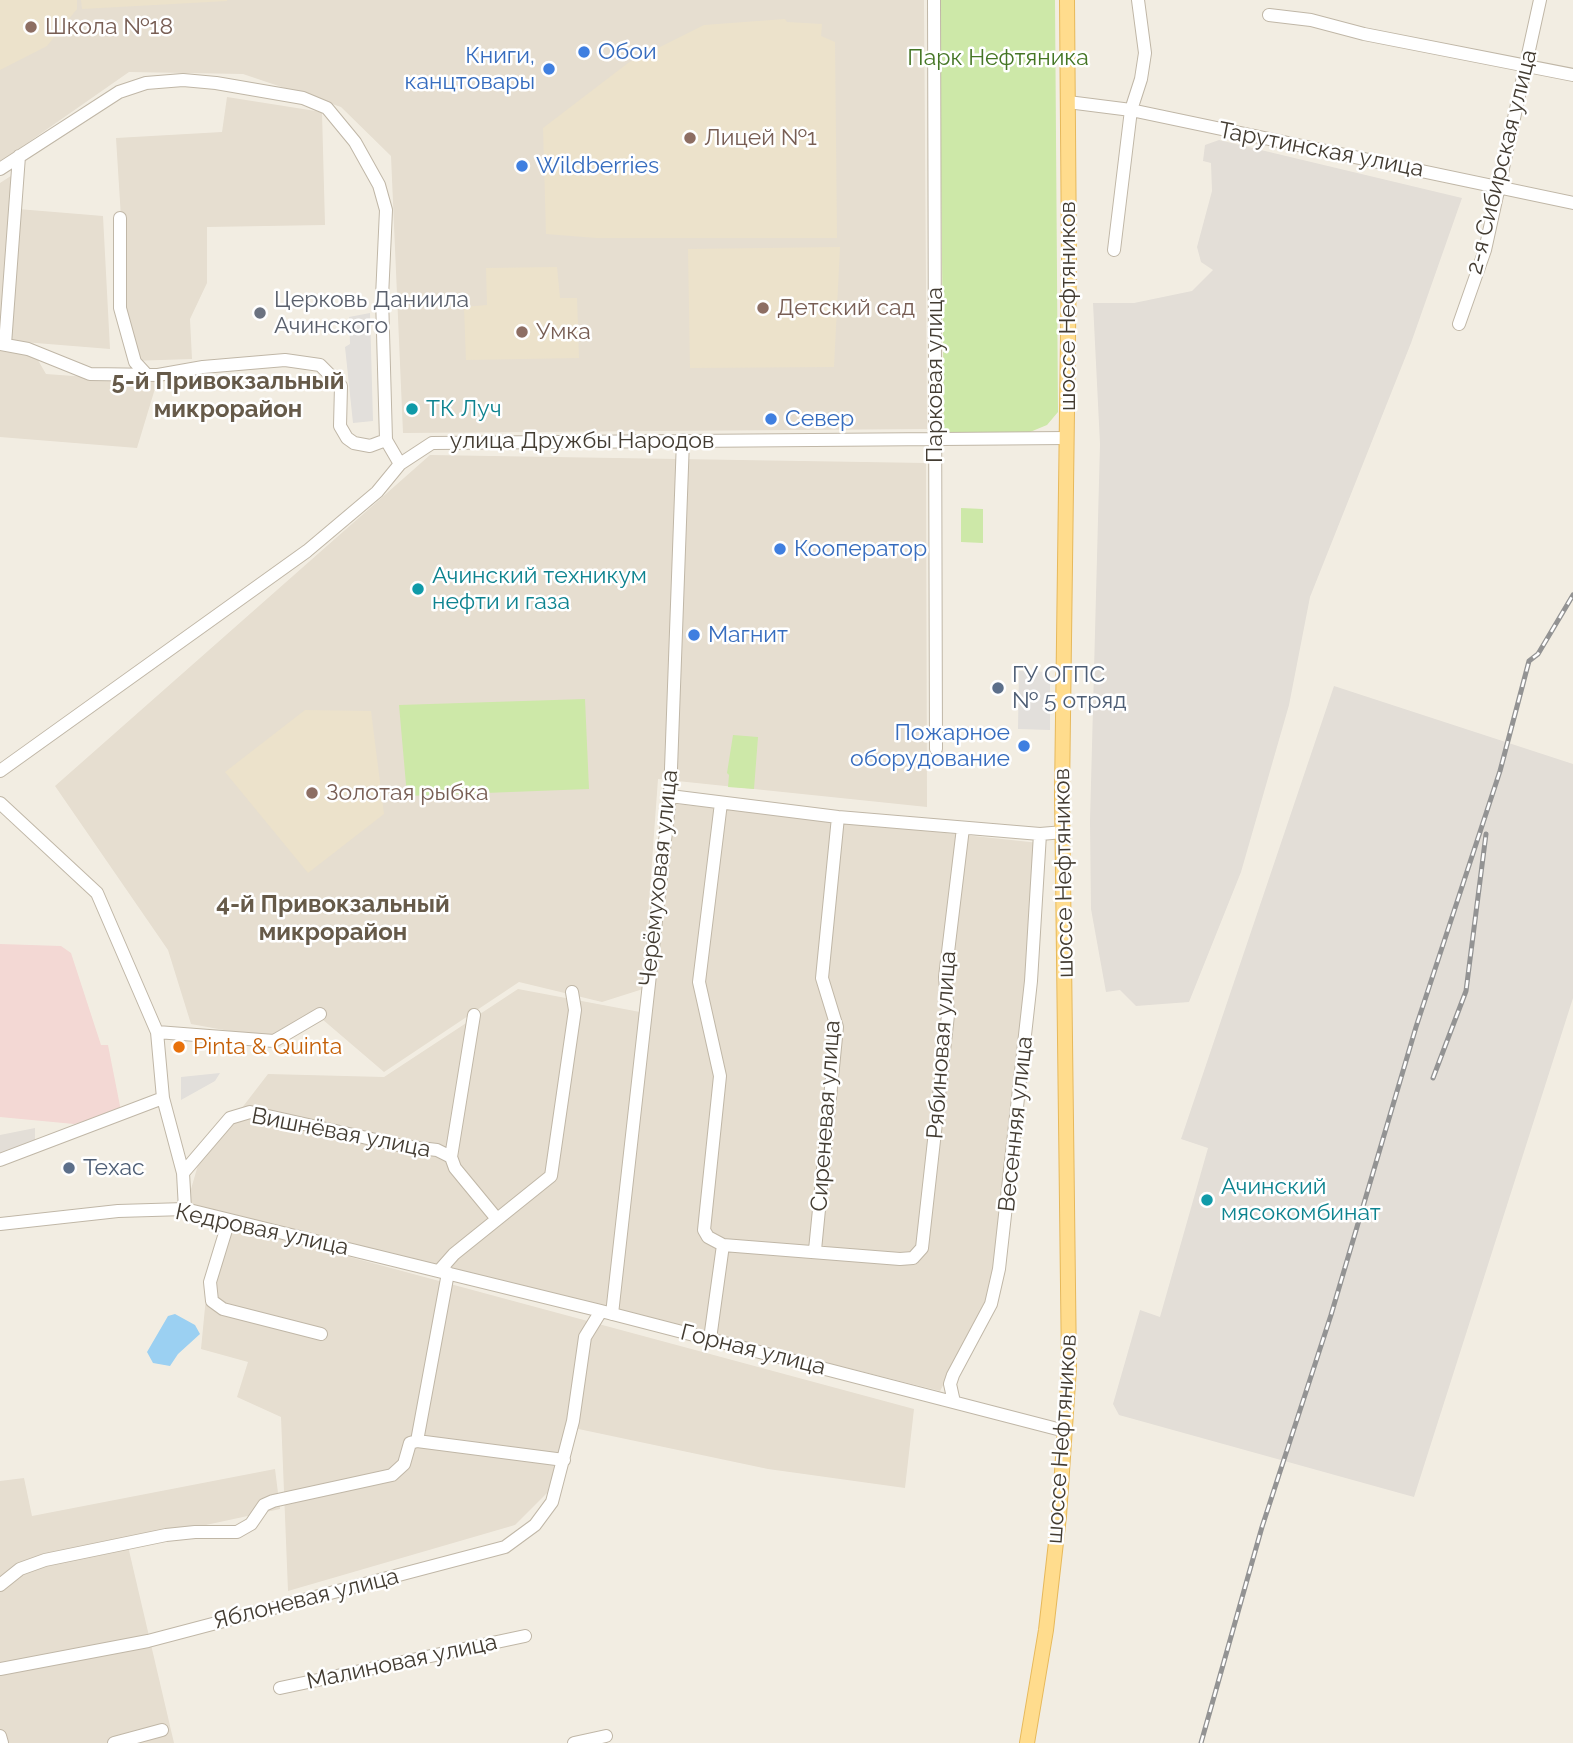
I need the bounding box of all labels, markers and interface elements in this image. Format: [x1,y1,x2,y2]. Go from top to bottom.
place label: Школа №18 [45,13,173,41]
marker: Школа №18 [23,19,39,35]
place label: Обои [598,38,657,66]
place label: Книги, канцтовары [405,42,535,96]
marker: Обои [576,44,592,60]
park label: Парк Нефтяника [907,44,1089,72]
street label: 2-я Сибирская улица [1461,47,1543,277]
marker: Книги, канцтовары [541,61,557,77]
street label: Тарутинская улица [1216,117,1426,183]
place label: Лицей №1 [704,124,817,152]
marker: Лицей №1 [682,130,698,146]
place label: Wildberries [536,152,659,180]
marker: Wildberries [514,158,530,174]
street label: шоссе Нефтяников [1054,201,1082,411]
place label: Церковь Даниила Ачинского [274,286,469,340]
street label: Парковая улица [921,287,949,463]
place label: Детский сад [777,294,915,322]
marker: Детский сад [755,300,771,316]
marker: Церковь Даниила Ачинского [252,305,268,321]
place label: Умка [536,318,591,346]
marker: Умка [514,324,530,340]
district label: 5-й Привокзальный микрорайон [111,368,345,424]
place label: ТК Луч [426,395,502,423]
marker: ТК Луч [404,401,420,417]
place label: Север [785,405,854,433]
marker: Север [763,411,779,427]
street label: улица Дружбы Народов [450,427,714,455]
place label: Кооператор [794,535,927,563]
marker: Кооператор [772,541,788,557]
place label: Ачинский техникум нефти и газа [432,562,647,616]
marker: Ачинский техникум нефти и газа [410,581,426,597]
place label: Магнит [708,621,788,649]
marker: Магнит [686,627,702,643]
place label: ГУ ОГПС № 5 отряд [1012,661,1127,715]
marker: ГУ ОГПС № 5 отряд [990,680,1006,696]
place label: Пожарное оборудование [850,719,1010,773]
marker: Пожарное оборудование [1016,738,1032,754]
street label: Черёмуховая улица [634,768,684,988]
street label: шоссе Нефтяников [1048,768,1080,978]
place label: Золотая рыбка [326,779,488,807]
marker: Золотая рыбка [304,785,320,801]
district label: 4-й Привокзальный микрорайон [216,891,450,947]
street label: Рябиновая улица [922,950,962,1140]
street label: Сиреневая улица [806,1019,846,1213]
place label: Pinta & Quinta [193,1033,342,1061]
street label: Весенняя улица [993,1035,1039,1213]
marker: Pinta & Quinta [171,1039,187,1055]
street label: Вишнёвая улица [249,1102,433,1164]
place label: Техас [83,1154,145,1182]
marker: Техас [61,1160,77,1176]
place label: Ачинский мясокомбинат [1221,1173,1381,1227]
marker: Ачинский мясокомбинат [1199,1192,1215,1208]
street label: Кедровая улица [173,1198,351,1262]
street label: Горная улица [678,1319,828,1381]
street label: шоссе Нефтяников [1041,1333,1083,1545]
street label: Яблоневая улица [210,1563,402,1635]
street label: Малиновая улица [304,1628,500,1696]

